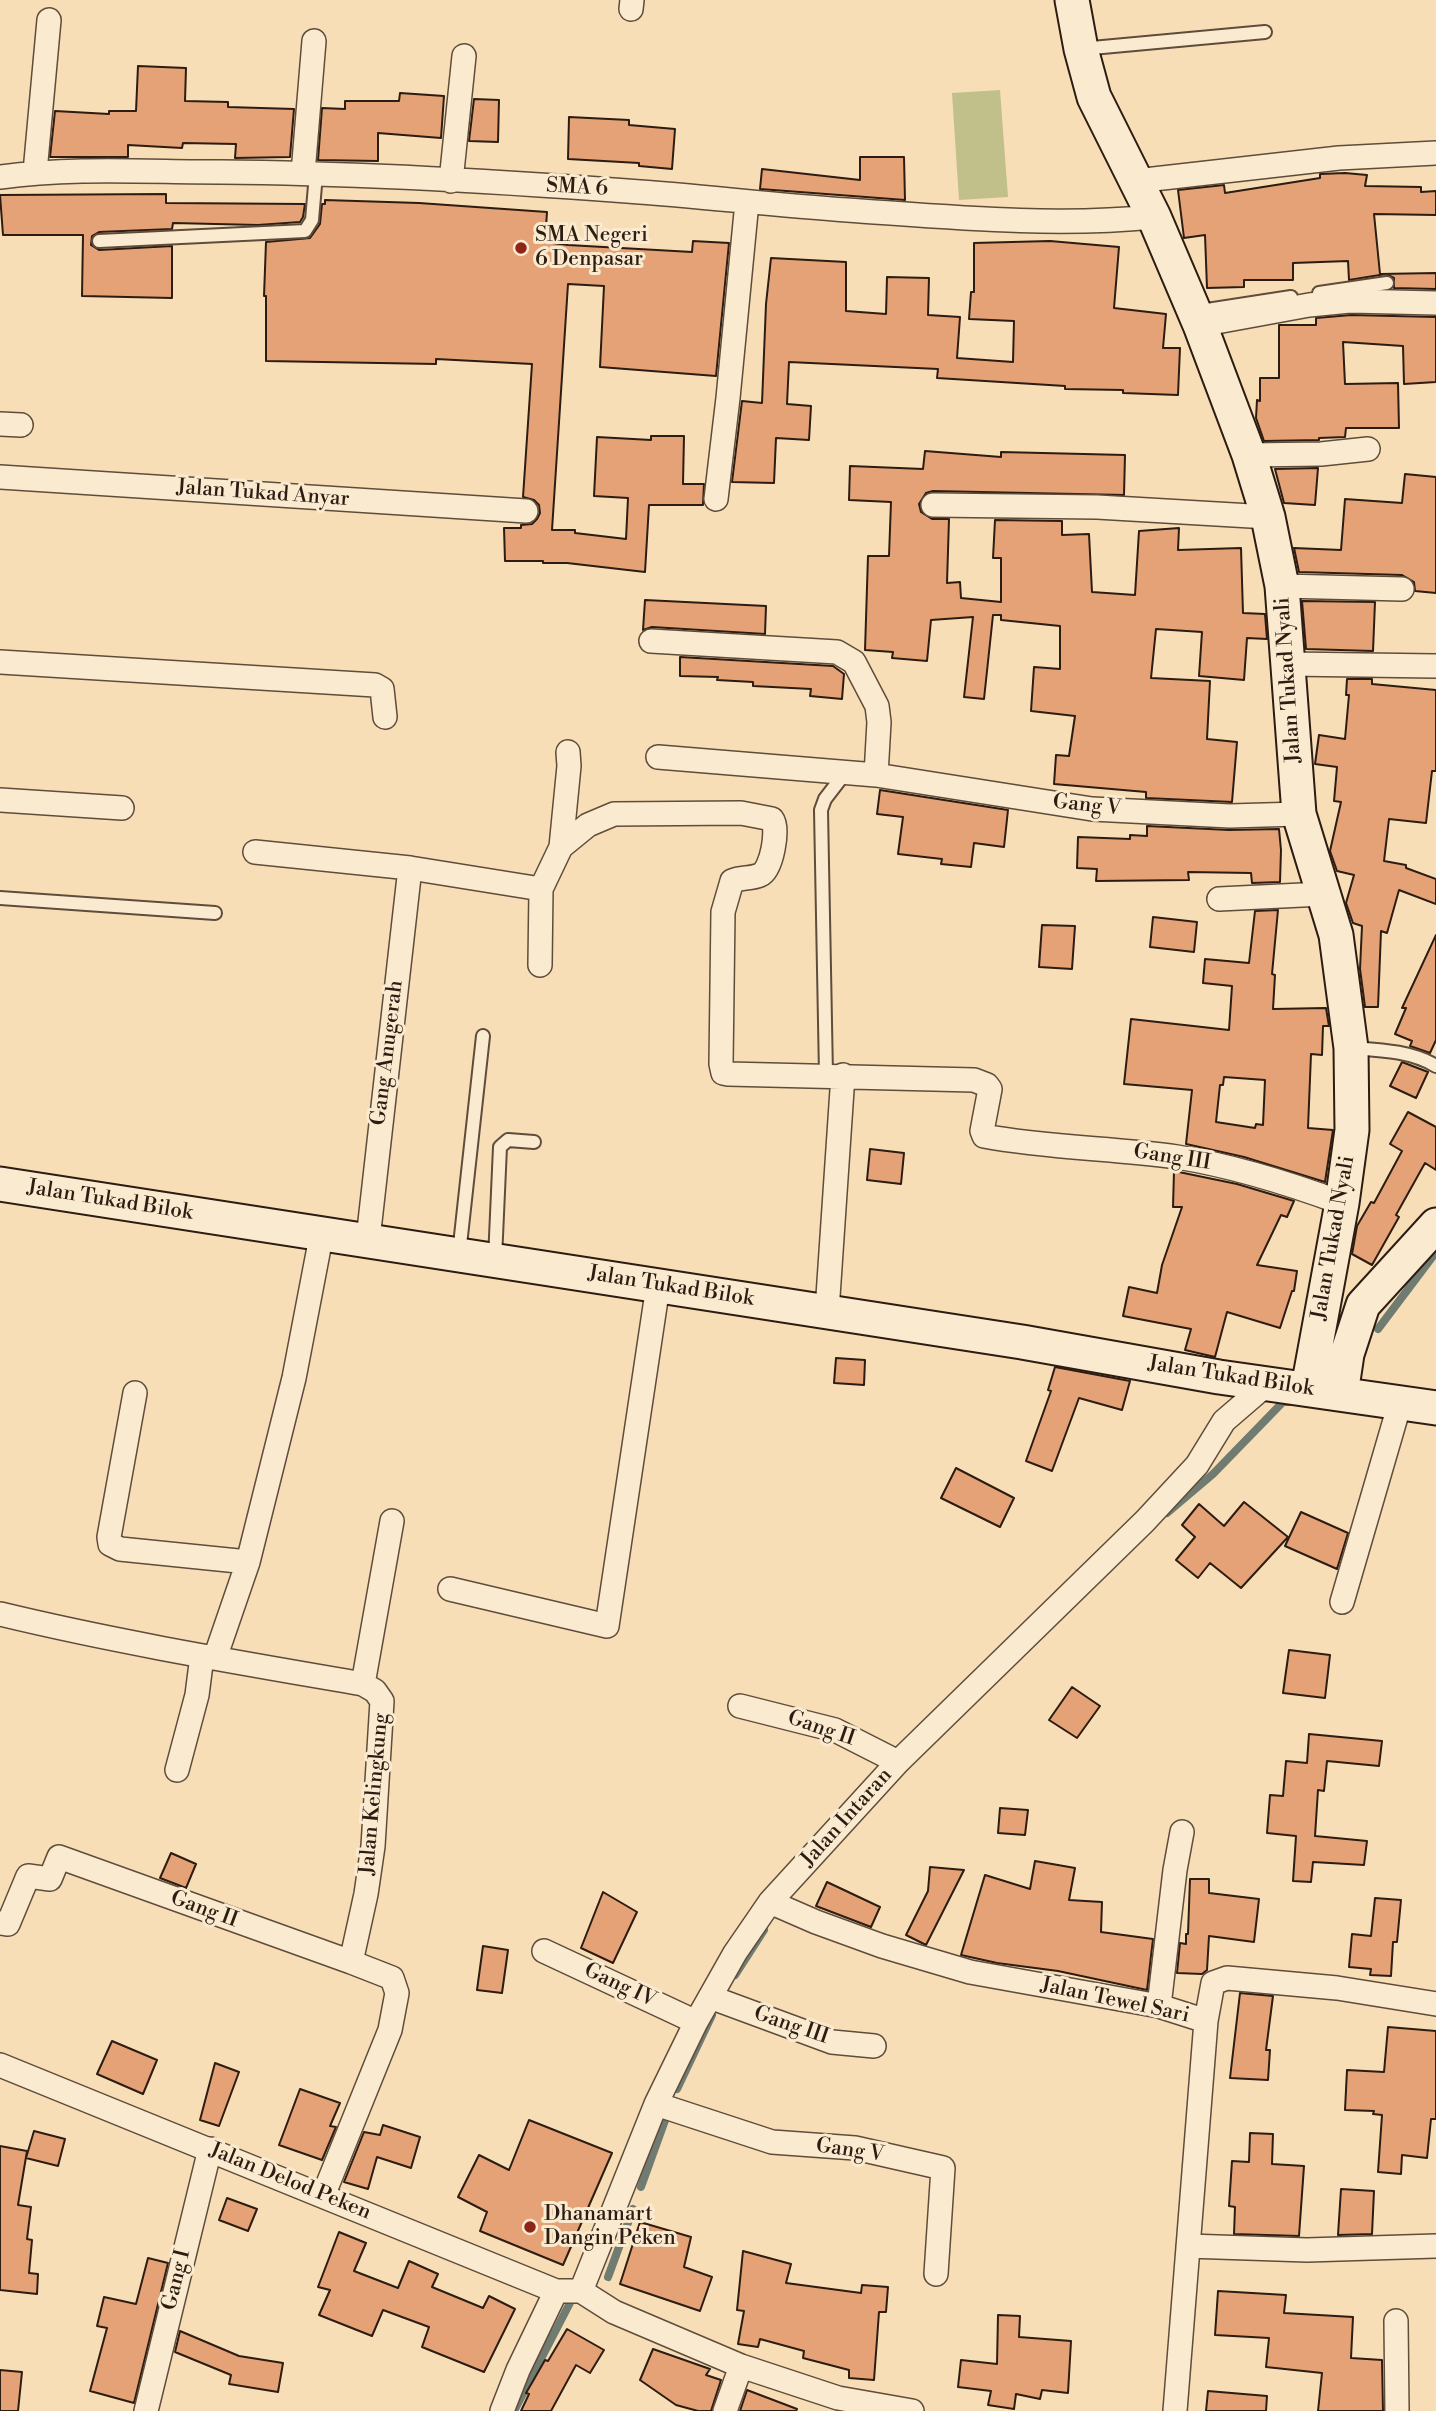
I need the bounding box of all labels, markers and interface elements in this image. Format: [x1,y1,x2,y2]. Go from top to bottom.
street label: SMA 6 [545,174,609,202]
place label: SMA Negeri 6 Denpasar [535,223,648,273]
marker: SMA Negeri 6 Denpasar [513,240,529,256]
street label: Jalan Tukad Anyar [176,475,350,513]
street label: Jalan Tukad Nyali [1271,596,1307,764]
street label: Gang V [1051,790,1123,822]
street label: Gang Anugerah [367,979,409,1127]
street label: Gang III [1132,1139,1212,1177]
street label: Jalan Tukad Nyali [1307,1154,1361,1322]
street label: Jalan Tukad Bilok [25,1175,195,1227]
street label: Jalan Tukad Bilok [586,1261,756,1313]
street label: Jalan Tukad Bilok [1146,1351,1316,1403]
street label: Gang II [784,1706,858,1752]
street label: Jalan Kelingkung [355,1712,395,1876]
street label: Jalan Intaran [796,1763,898,1873]
street label: Gang II [167,1886,241,1934]
street label: Gang IV [580,1958,660,2014]
street label: Jalan Tewel Sari [1038,1973,1192,2029]
street label: Gang III [750,2001,832,2051]
street label: Gang V [814,2134,886,2168]
street label: Jalan Delod Peken [206,2138,374,2226]
place label: Dhanamart Dangin Peken [544,2202,676,2252]
marker: Dhanamart Dangin Peken [522,2219,538,2235]
street label: Gang I [157,2247,197,2313]

